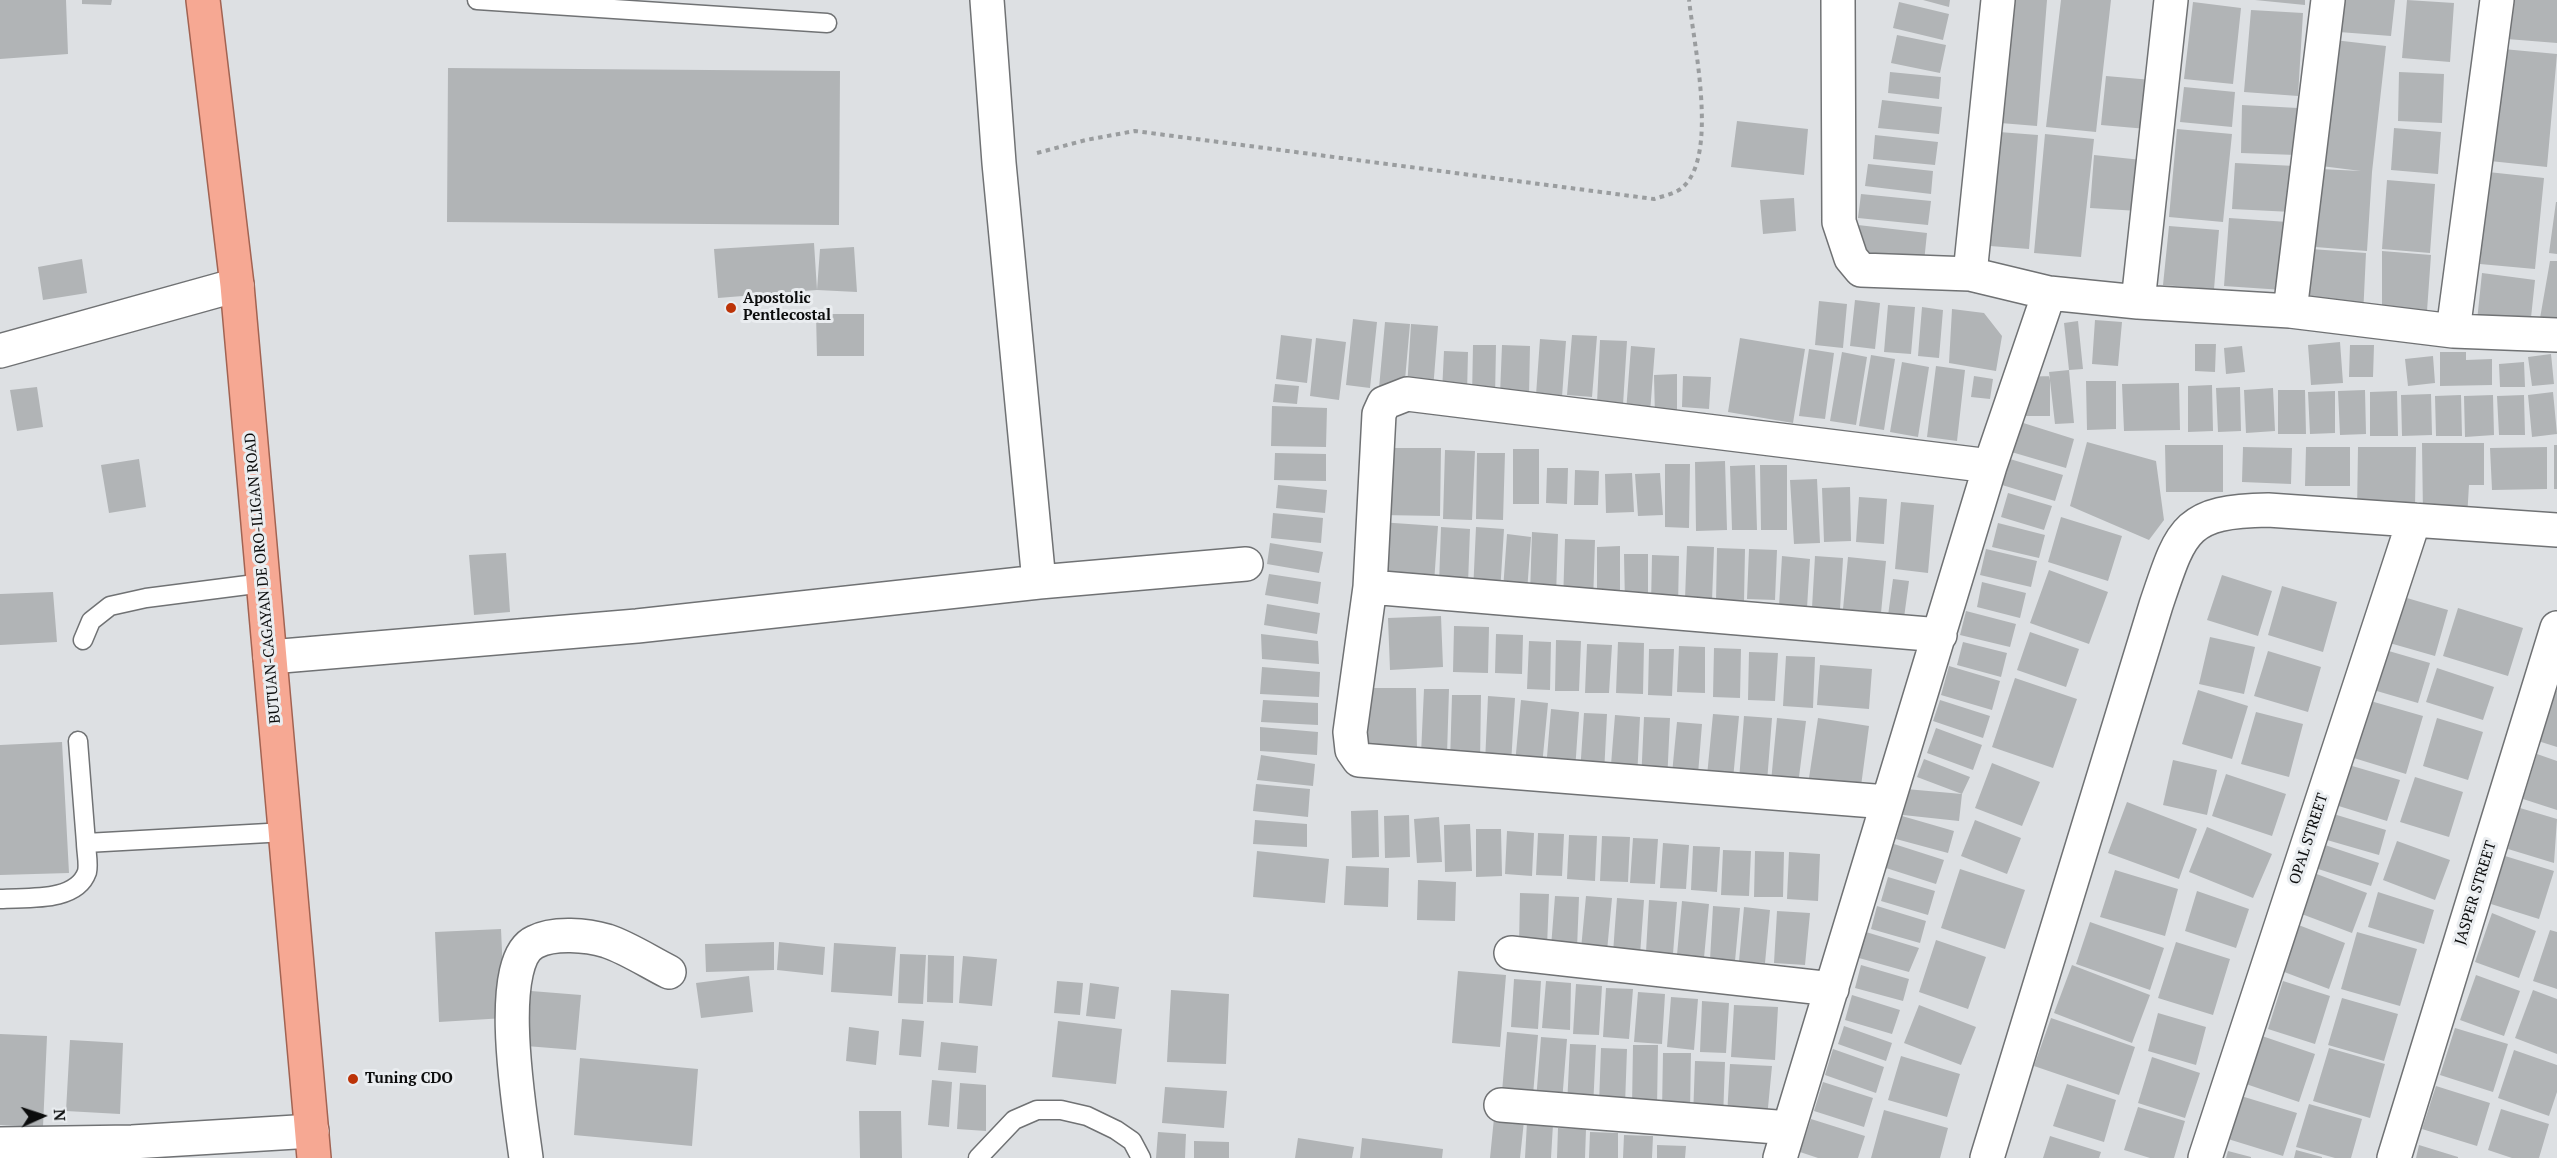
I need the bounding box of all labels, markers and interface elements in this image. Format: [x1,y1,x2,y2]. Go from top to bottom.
place label: Apostolic Pentlecostal [743,290,831,325]
marker: Apostolic Pentlecostal [724,301,738,315]
street label: BUTUAN-CAGAYAN DE ORO-ILIGAN ROAD [241,432,285,724]
street label: OPAL STREET [2286,791,2332,887]
street label: JASPER STREET [2452,839,2500,947]
place label: Tuning CDO [365,1070,453,1088]
marker: Tuning CDO [346,1072,360,1086]
north arrow [12,1086,72,1146]
text: N [49,1108,71,1122]

